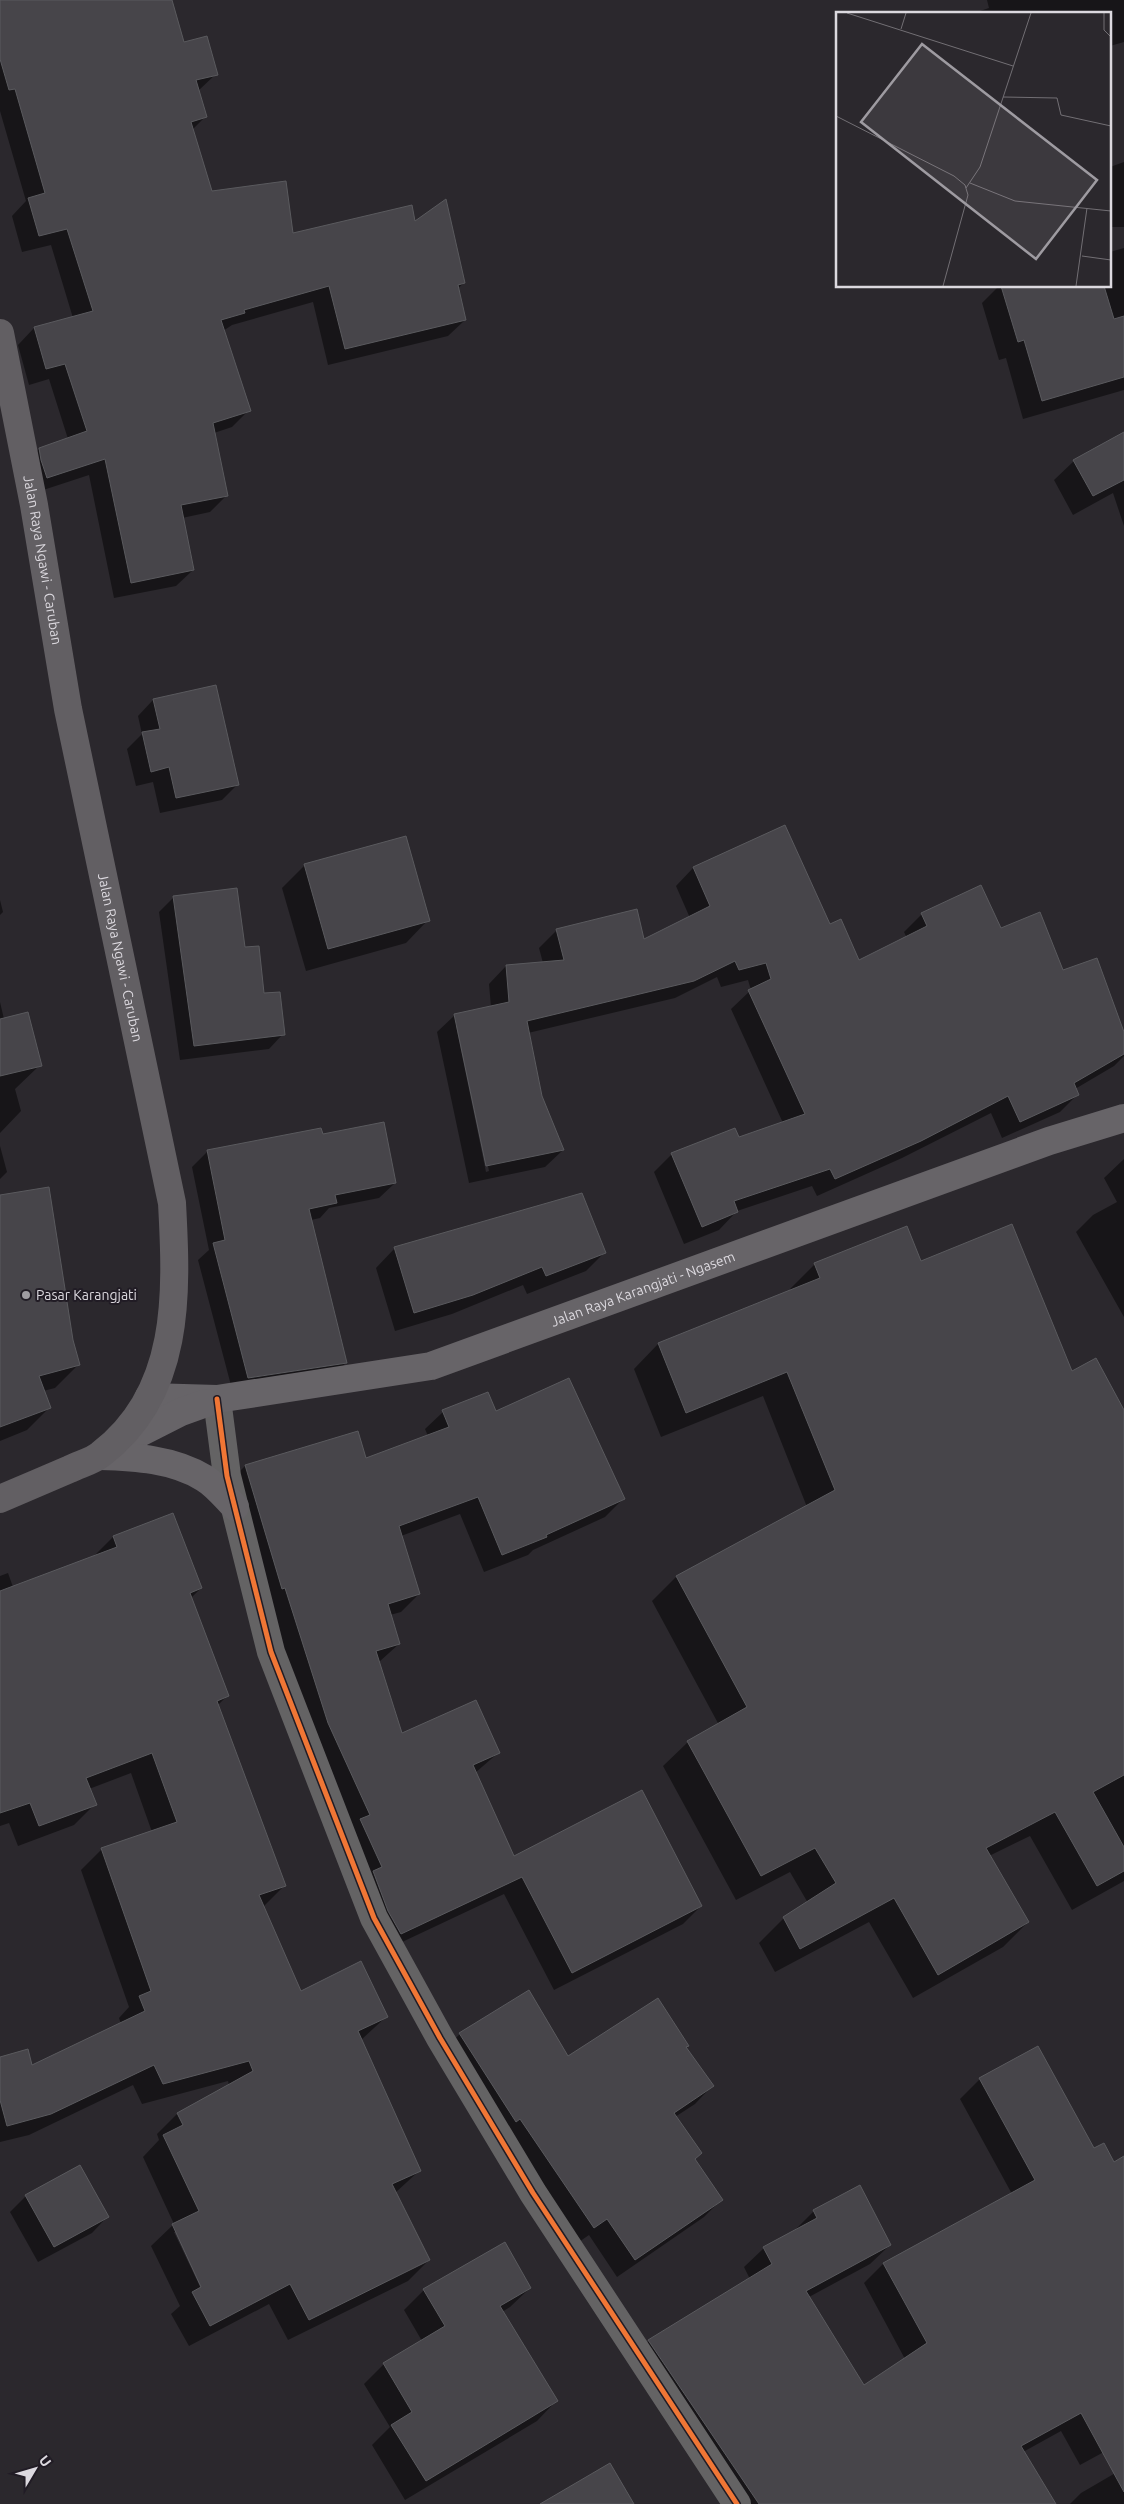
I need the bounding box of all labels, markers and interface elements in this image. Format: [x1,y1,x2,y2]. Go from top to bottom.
inset map [836,12,1112,288]
street label: Jalan Raya Ngawi - Caruban [20,474,65,646]
street label: Jalan Raya Ngawi - Caruban [95,872,146,1043]
street label: Jalan Raya Karangjati - Ngasem [549,1248,737,1330]
place label: Pasar Karangjati [36,1287,137,1303]
marker: Pasar Karangjati [20,1289,32,1301]
north arrow [10,2444,60,2494]
text: U [36,2452,55,2470]

